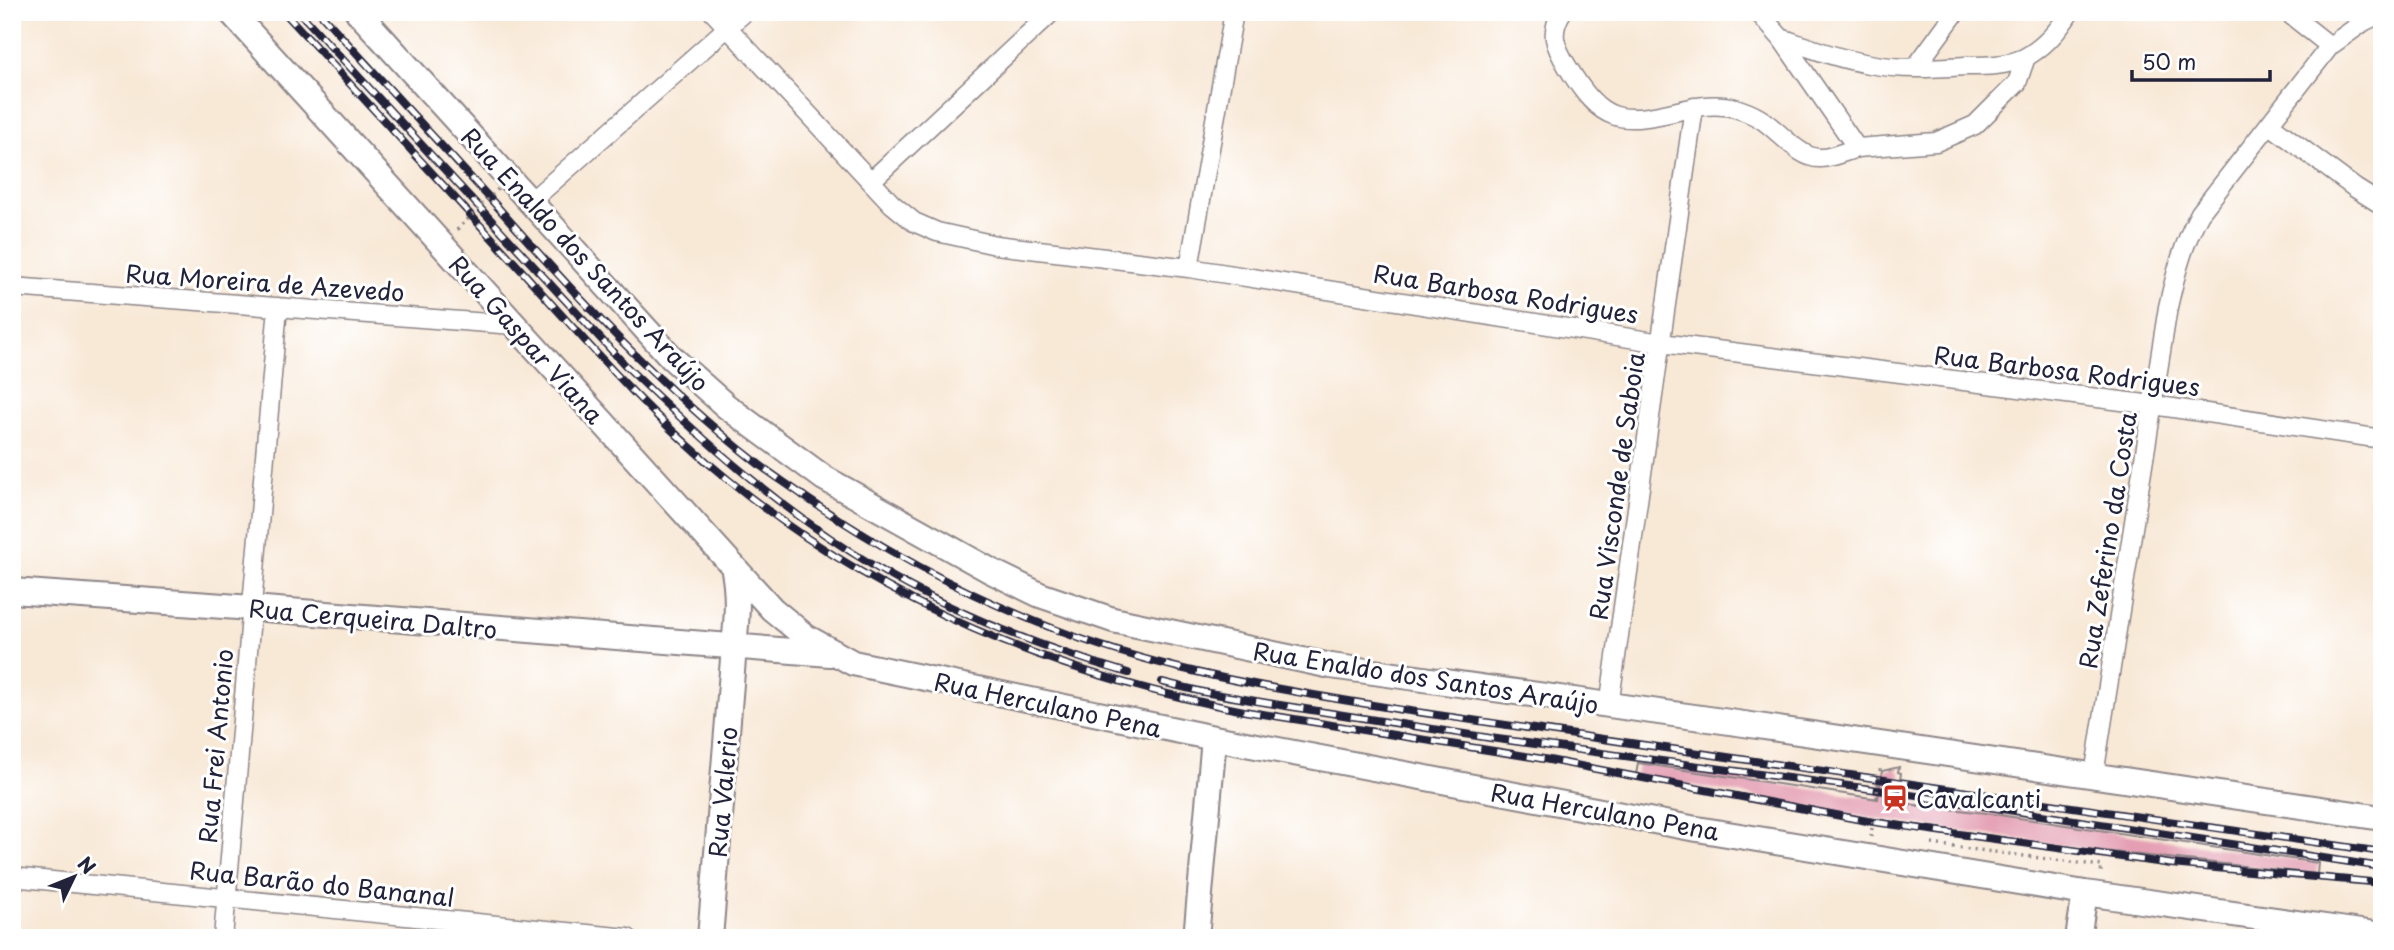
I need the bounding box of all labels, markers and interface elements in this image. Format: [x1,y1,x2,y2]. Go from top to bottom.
scale bar [2132,38,2270,82]
text: 50 m [2142,45,2196,77]
street label: Rua Enaldo dos Santos Araújo [454,119,718,399]
street label: Rua Gaspar Viana [441,247,613,431]
street label: Rua Moreira de Azevedo [124,254,406,310]
street label: Rua Barbosa Rodrigues [1371,254,1641,332]
street label: Rua Barbosa Rodrigues [1932,336,2202,404]
street label: Rua Visconde de Saboia [1579,349,1653,622]
street label: Rua Zeferino da Costa [2069,409,2145,671]
street label: Rua Cerqueira Daltro [247,589,499,647]
street label: Rua Enaldo dos Santos Araújo [1251,632,1601,722]
street label: Rua Frei Antonio [189,647,241,845]
street label: Rua Herculano Pena [931,662,1165,746]
street label: Rua Valerio [698,725,746,859]
street label: Rua Herculano Pena [1488,773,1722,849]
place label: Cavalcanti [1916,780,2041,816]
station icon: Cavalcanti [1880,783,1910,813]
north arrow [38,842,108,912]
text: N [72,850,103,880]
street label: Rua Barão do Bananal [188,851,456,915]

